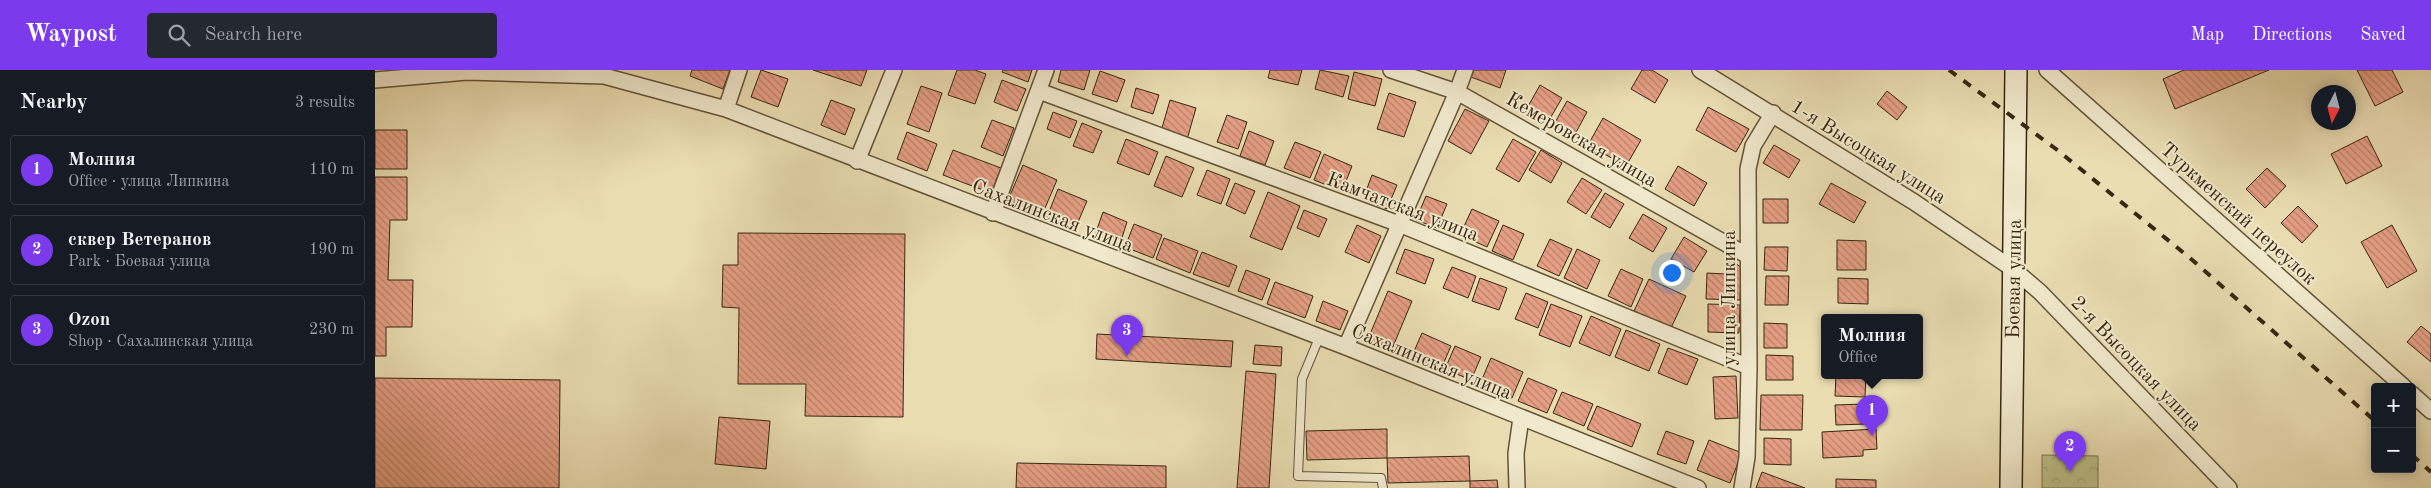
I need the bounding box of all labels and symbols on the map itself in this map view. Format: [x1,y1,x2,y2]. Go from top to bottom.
north arrow [2311,85,2356,130]
street label: Кемеровская улица [1502,90,1660,192]
street label: 1-я Высоцкая улица [1787,97,1949,209]
street label: Туркменский переулок [2156,139,2319,290]
street label: Камчатская улица [1324,170,1481,246]
street label: Сахалинская улица [969,177,1136,257]
street label: Боевая улица [2004,219,2026,339]
street label: улица Липкина [1720,230,1740,366]
your location [1659,260,1685,286]
street label: 2-я Высоцкая улица [2066,293,2205,436]
pin: 3 [1111,315,1143,356]
street label: Сахалинская улица [1348,322,1514,404]
pin: 1 [1856,395,1888,436]
pin: 2 [2054,431,2086,472]

